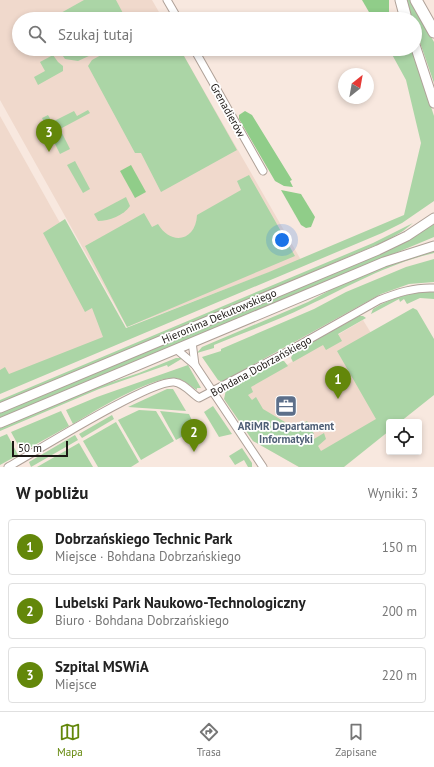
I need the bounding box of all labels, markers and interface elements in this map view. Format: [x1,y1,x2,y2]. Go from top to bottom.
search box [12,12,422,56]
icon: search [26,23,48,45]
text: Szukaj tutaj [58,25,133,44]
north arrow [338,68,374,104]
street label: Grenadierów [207,81,249,139]
pin: 3 [36,119,62,152]
your location [272,230,292,250]
street label: Hieronima Dekutowskiego [159,285,279,347]
street label: Bohdana Dobrzańskiego [208,332,314,400]
pin: 1 [325,366,351,399]
office icon: ARiMR Departament Informatyki [273,393,299,419]
pin: 2 [181,419,207,452]
place label: ARiMR Departament Informatyki [238,419,334,446]
map controls [386,419,422,455]
button: locate [386,419,422,455]
scale bar [12,439,68,458]
text: 50 m [18,441,42,455]
text: W pobliżu [16,482,88,504]
text: Wyniki: 3 [368,485,418,502]
text: Dobrzańskiego Technic Park [55,529,232,548]
text: 1 [26,539,34,556]
text: 150 m [382,539,417,556]
text: Miejsce · Bohdana Dobrzańskiego [55,548,241,565]
text: Lubelski Park Naukowo-Technologiczny [55,593,306,612]
text: 2 [26,603,34,620]
text: 200 m [382,603,417,620]
text: Biuro · Bohdana Dobrzańskiego [55,612,229,629]
text: Szpital MSWiA [55,657,149,676]
text: 3 [26,667,34,684]
text: 220 m [382,667,417,684]
text: Miejsce [55,676,96,693]
tab: Mapa [57,721,83,759]
tab: Trasa [197,721,221,759]
tab: Zapisane [335,721,377,759]

